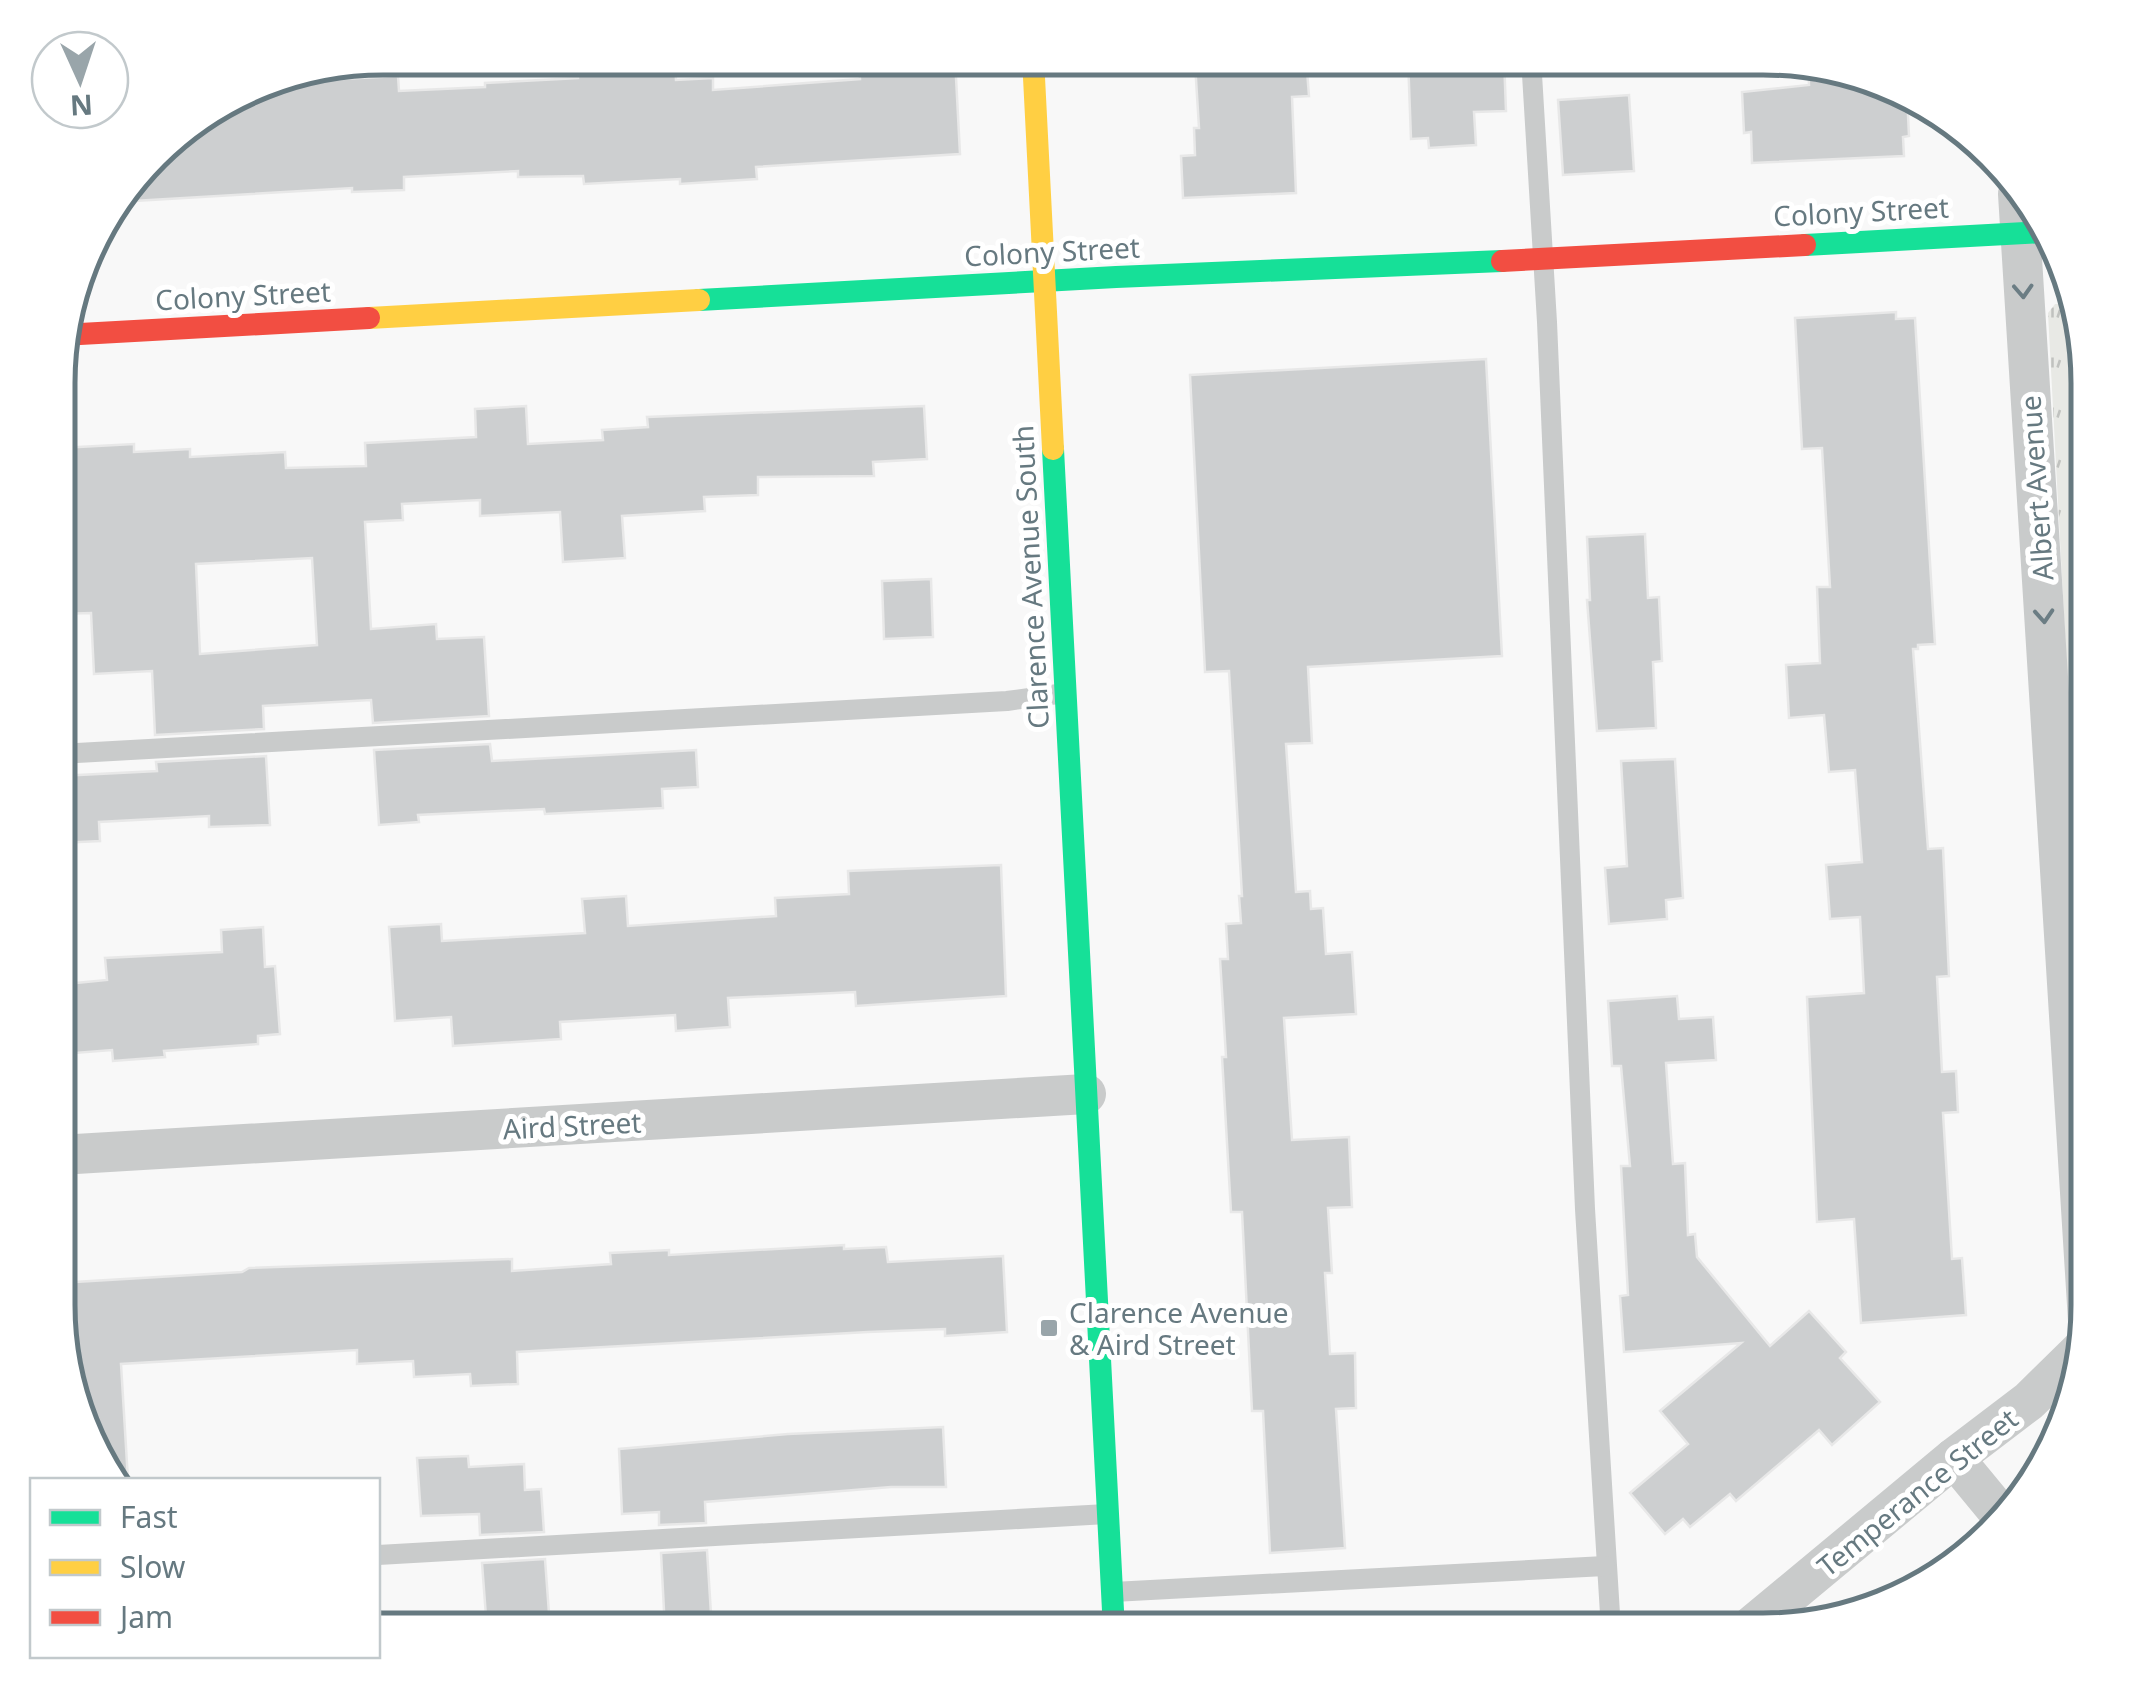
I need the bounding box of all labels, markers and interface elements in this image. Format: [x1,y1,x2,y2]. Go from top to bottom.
north arrow [30,30,130,130]
text: N [69,86,94,126]
street label: Colony Street [1772,187,1950,235]
street label: Colony Street [963,227,1141,275]
street label: Colony Street [154,271,332,319]
one-way arrow [2012,284,2033,300]
street label: Albert Avenue [2011,394,2061,582]
street label: Clarence Avenue South [1003,424,1057,730]
one-way arrow [2033,608,2054,624]
street label: Aird Street [502,1102,642,1148]
place label: Clarence Avenue & Aird Street [1069,1293,1289,1363]
marker: Clarence Avenue & Aird Street [1038,1317,1060,1339]
street label: Temperance Street [1809,1399,2025,1585]
legend [30,1478,380,1658]
text: Fast [120,1496,178,1537]
text: Slow [120,1546,186,1587]
text: Jam [117,1596,173,1637]

